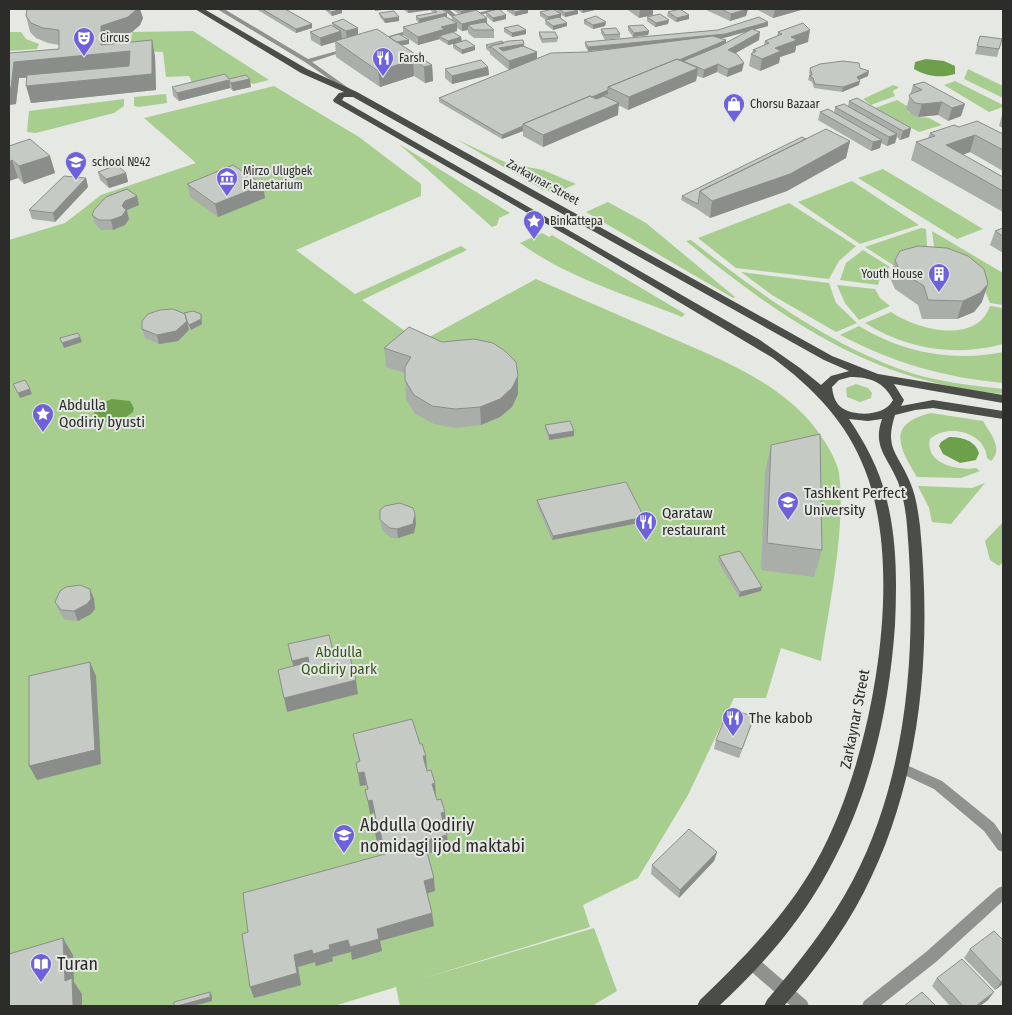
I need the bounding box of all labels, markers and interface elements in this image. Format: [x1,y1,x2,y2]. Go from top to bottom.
theatre icon: Circus [72,26,96,57]
place label: Circus [100,31,129,45]
restaurant icon: Farsh [371,46,395,77]
place label: Farsh [399,51,425,65]
shop icon: Chorsu Bazaar [722,92,746,123]
place label: Chorsu Bazaar [750,97,821,111]
school or university icon: school №42 [64,150,88,181]
place label: school №42 [92,155,150,169]
street label: Zarkaynar Street [504,156,582,208]
place label: Mirzo Ulugbek Planetarium [243,164,313,192]
museum icon: Mirzo Ulugbek Planetarium [215,166,239,197]
place icon: Binkattepa [522,209,546,240]
place label: Binkattepa [550,214,603,228]
building icon: Youth House [927,262,951,293]
place label: Youth House [861,267,923,281]
place label: Abdulla Qodiriy byusti [59,396,145,431]
place icon: Abdulla Qodiriy byusti [31,402,55,433]
place label: Tashkent Perfect University [804,484,906,519]
school or university icon: Tashkent Perfect University [776,490,800,521]
place label: Qarataw restaurant [662,504,726,539]
restaurant icon: Qarataw restaurant [634,510,658,541]
park label: Abdulla Qodiriy park [301,643,377,678]
street label: Zarkaynar Street [837,668,873,770]
restaurant icon: The kabob [721,706,745,737]
place label: The kabob [749,709,813,727]
place label: Abdulla Qodiriy nomidagi ijod maktabi [360,814,525,857]
school or university icon: Abdulla Qodiriy nomidagi ijod maktabi [332,823,356,854]
library icon: Turan [29,952,53,983]
place label: Turan [57,953,98,975]

